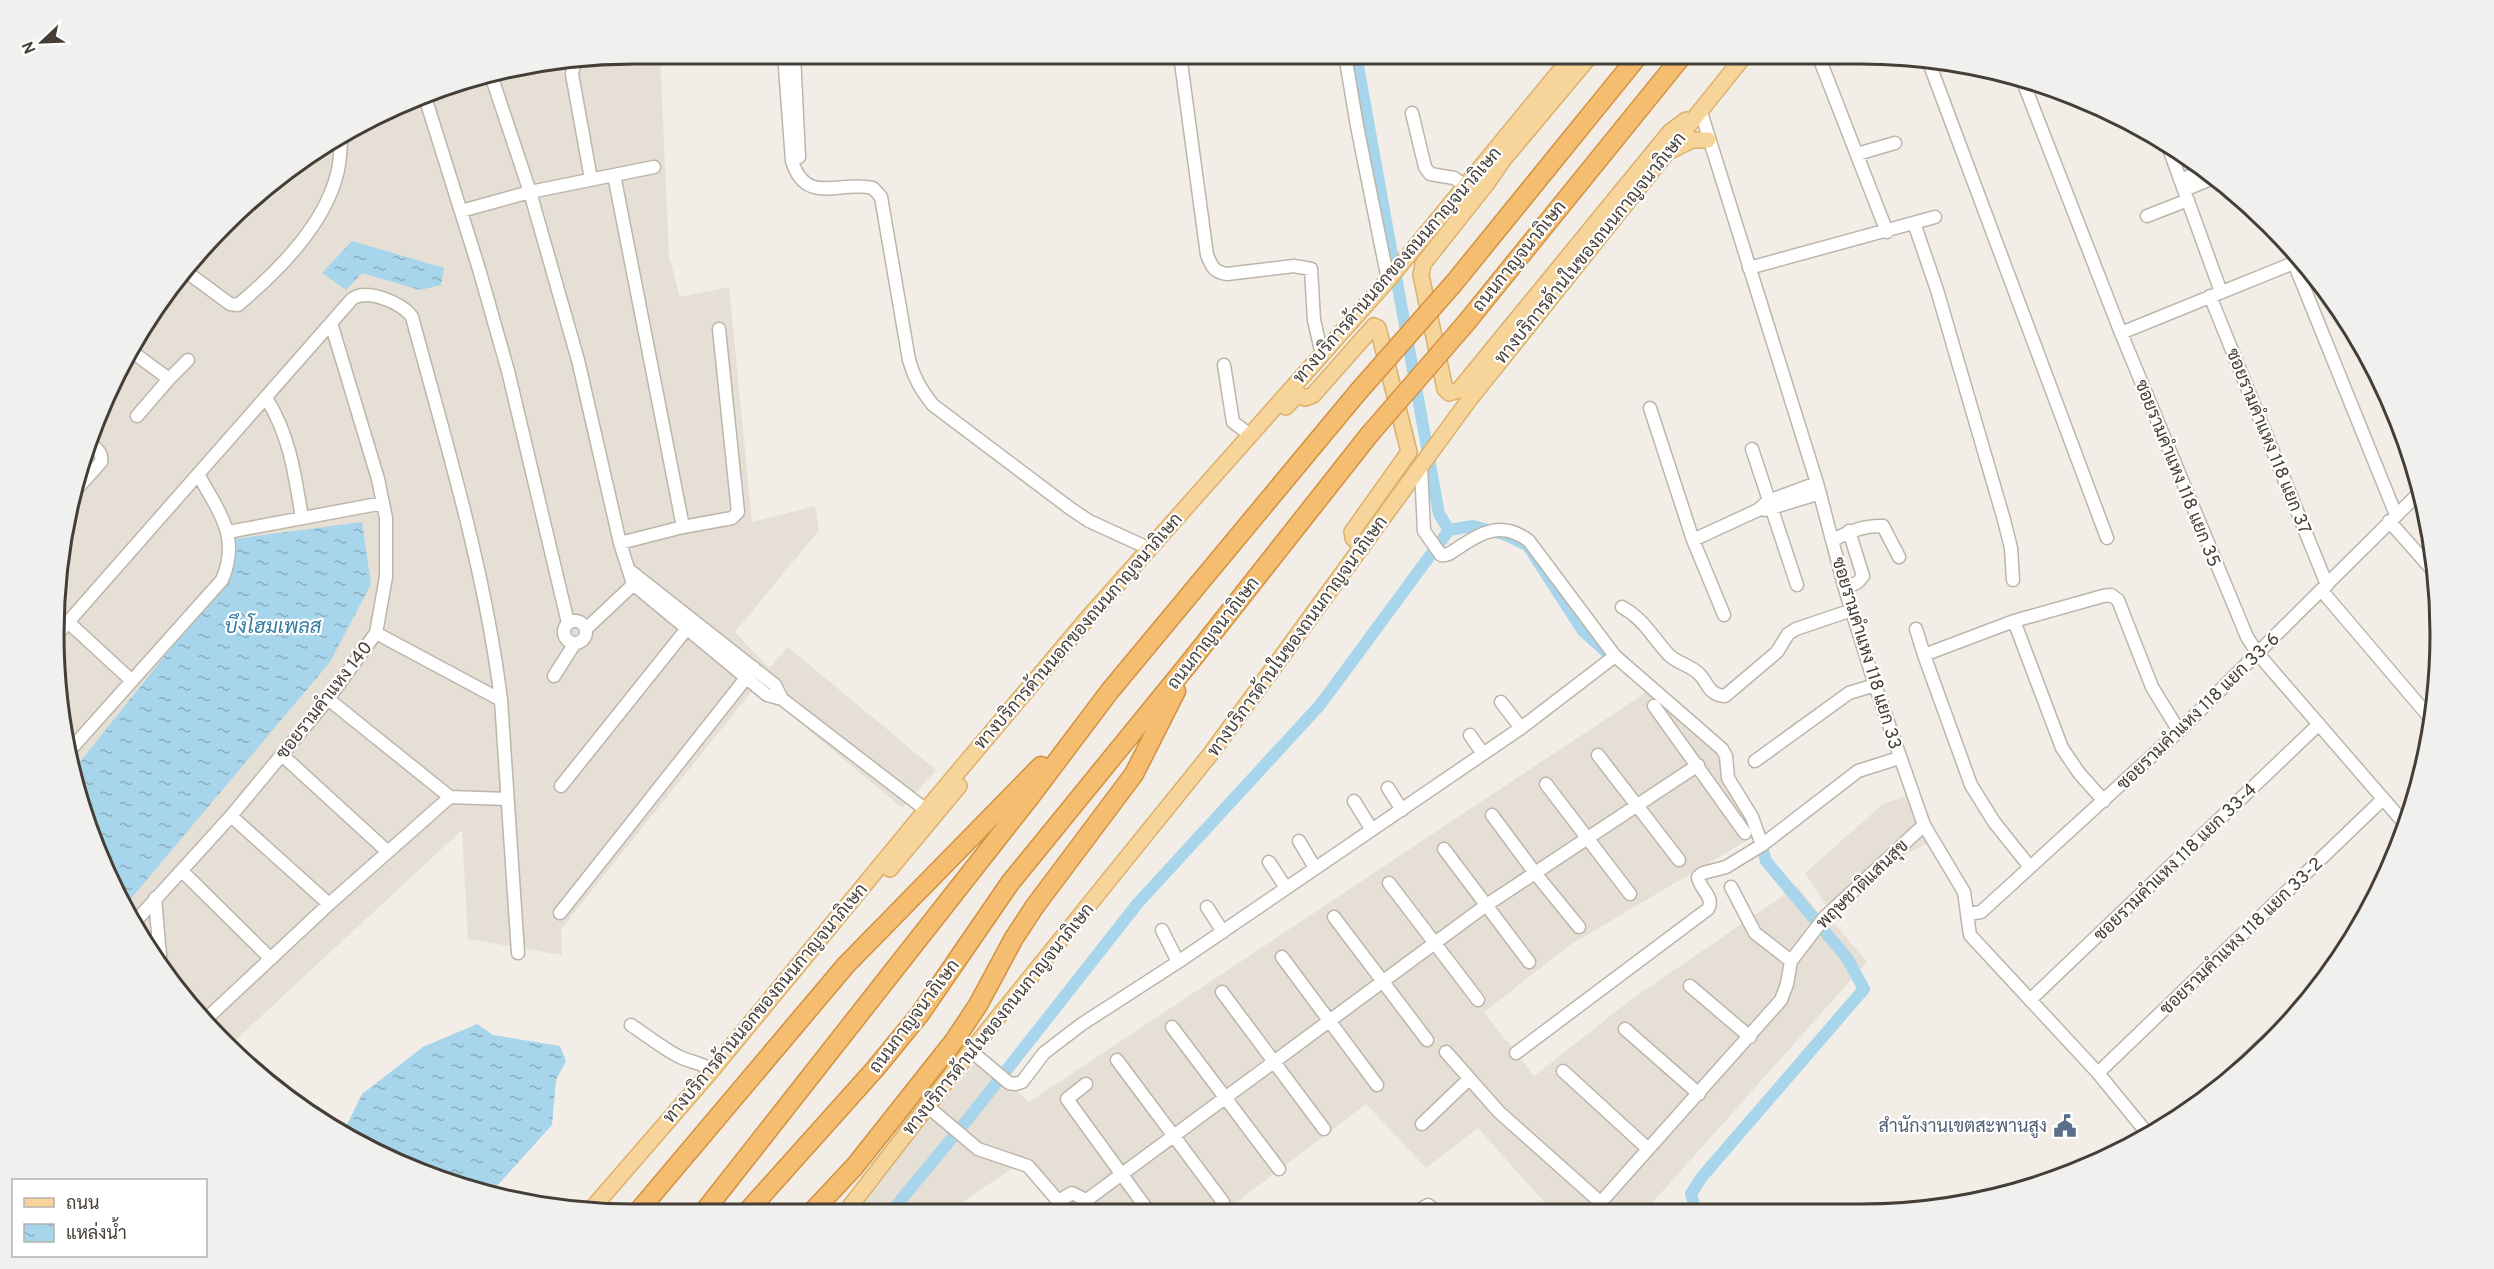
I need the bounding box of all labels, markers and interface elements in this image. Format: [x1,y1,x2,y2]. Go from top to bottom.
north arrow [12,12,72,72]
text: N [19,38,41,56]
street label: ทางบริการด้านในของถนนกาญจนาภิเษก [1490,128,1690,368]
street label: ทางบริการด้านนอกของถนนกาญจนาภิเษก [1287,142,1507,389]
street label: ถนนกาญจนาภิเษก [1468,196,1570,316]
street label: ซอยรามคำแหง 118 แยก 37 [2220,345,2315,538]
street label: ซอยรามคำแหง 118 แยก 35 [2128,376,2225,571]
street label: ทางบริการด้านนอกของถนนกาญจนาภิเษก [968,508,1188,755]
street label: ทางบริการด้านในของถนนกาญจนาภิเษก [1201,510,1393,762]
street label: ซอยรามคำแหง 118 แยก 33 [1825,554,1906,752]
street label: ถนนกาญจนาภิเษก [1162,572,1265,695]
water label: บึงโฮมเพลส [225,613,323,641]
street label: ซอยรามคำแหง 118 แยก 33-6 [2113,628,2285,796]
street label: ซอยรามคำแหง 140 [272,637,378,765]
street label: ซอยรามคำแหง 118 แยก 33-4 [2090,779,2263,947]
street label: พฤษชาติแสนสุข [1811,835,1914,935]
street label: ซอยรามคำแหง 118 แยก 33-2 [2156,853,2328,1021]
street label: ทางบริการด้านนอกของถนนกาญจนาภิเษก [657,878,873,1129]
street label: ทางบริการด้านในของถนนกาญจนาภิเษก [896,897,1100,1141]
street label: ถนนกาญจนาภิเษก [864,955,966,1078]
public building icon: สำนักงานเขตสะพานสูง [2052,1113,2078,1139]
place label: สำนักงานเขตสะพานสูง [1879,1115,2047,1139]
legend [12,1179,207,1257]
text: ถนน [66,1193,99,1216]
text: แหล่งน้ำ [66,1217,127,1246]

